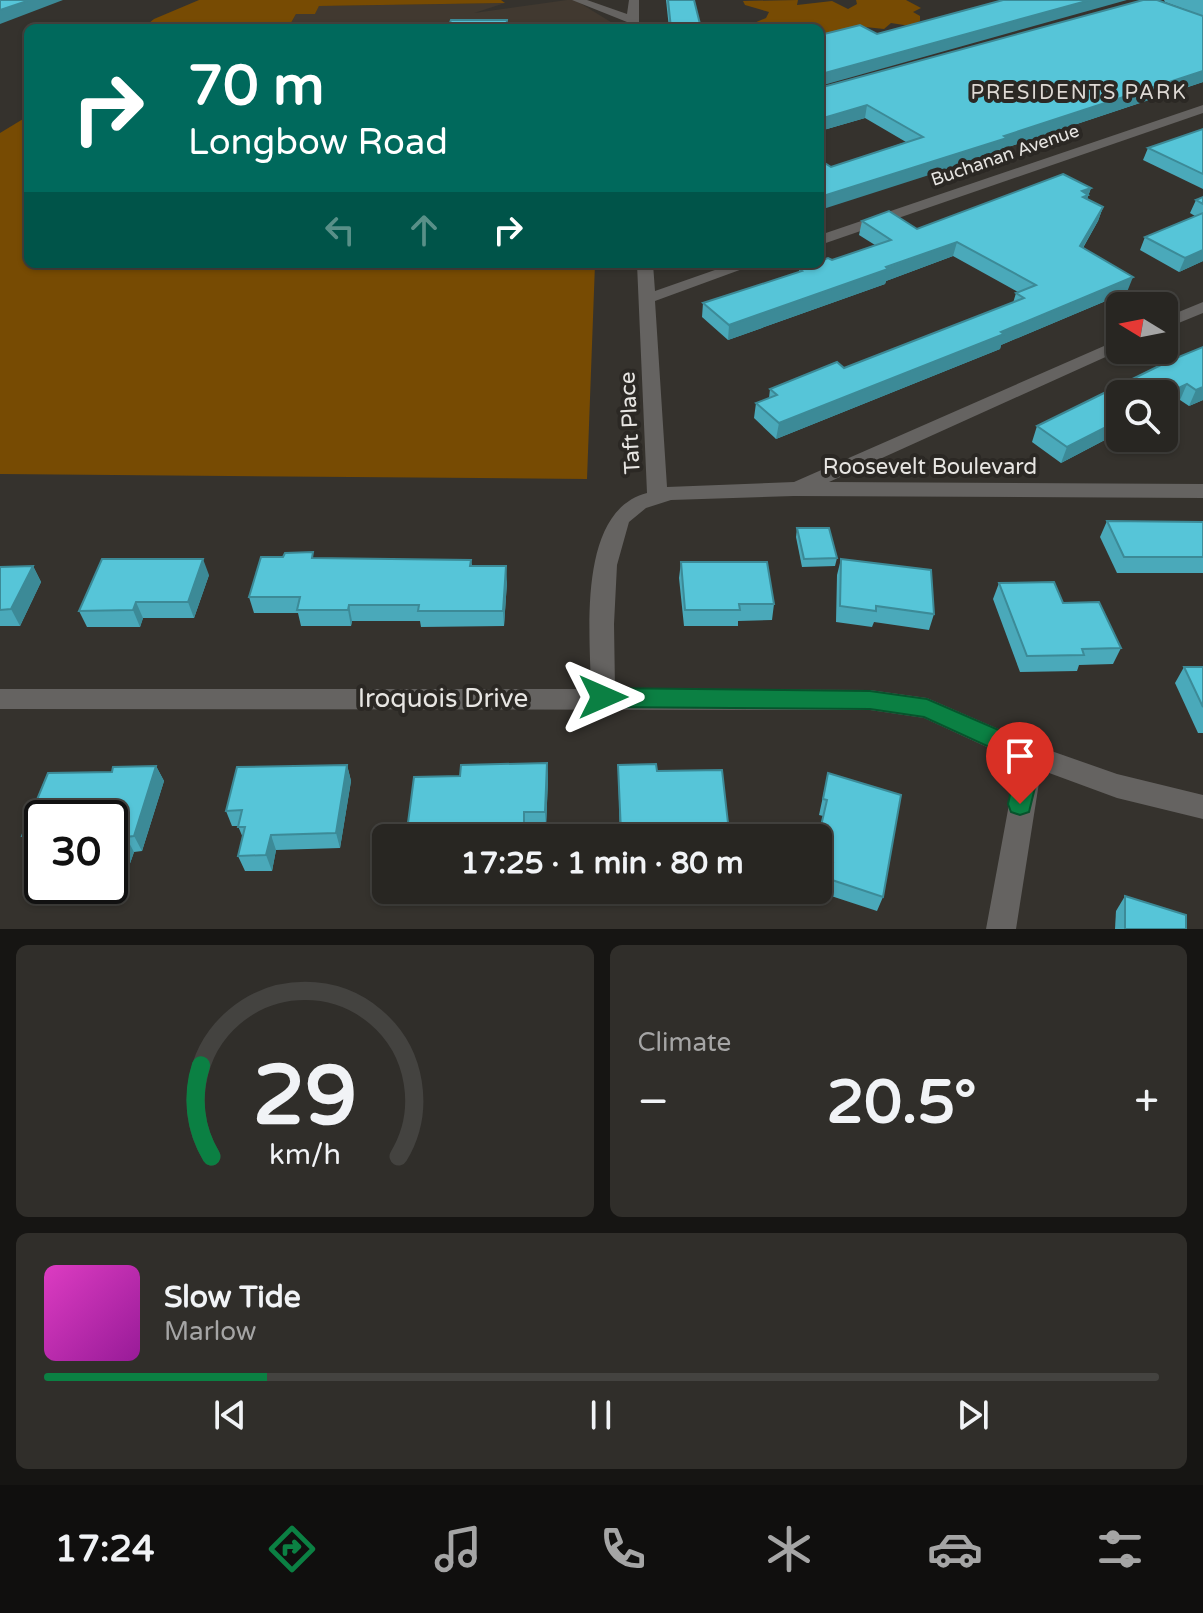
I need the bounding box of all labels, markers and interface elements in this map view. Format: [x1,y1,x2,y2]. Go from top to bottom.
text: 70 m [188,53,324,120]
icon: right [56,56,160,160]
district label: PRESIDENTS PARK [970,81,1188,105]
street label: Buchanan Avenue [928,119,1082,191]
text: Longbow Road [188,121,448,164]
icon: left [318,208,362,252]
icon: ahead [402,208,446,252]
icon: right [486,208,530,252]
north arrow [1106,292,1178,364]
map controls [1106,292,1178,452]
street label: Taft Place [614,371,646,475]
button: search [1106,380,1178,452]
street label: Roosevelt Boulevard [823,454,1037,480]
position arrow [561,655,645,739]
street label: Iroquois Drive [358,683,528,714]
pin [986,722,1054,804]
icon: arrive [998,734,1042,778]
speed limit sign: 30 [24,800,128,904]
text: 17:25 · 1 min · 80 m [461,845,743,882]
text: Climate [638,1027,731,1058]
text: 29 [253,1047,357,1147]
text: 20.5° [826,1067,977,1139]
text: − [638,1076,669,1129]
text: + [1134,1076,1159,1129]
text: km/h [269,1138,341,1172]
text: Slow Tide [164,1279,301,1316]
text: Marlow [164,1316,256,1347]
icon: previous [208,1393,252,1437]
icon: pause [579,1393,623,1437]
icon: next [951,1393,995,1437]
icon: directions [264,1521,320,1577]
icon: music [430,1521,486,1577]
icon: phone [595,1521,651,1577]
icon: climate [761,1521,817,1577]
icon: car [927,1521,983,1577]
icon: filters [1092,1521,1148,1577]
text: 17:24 [55,1528,155,1571]

